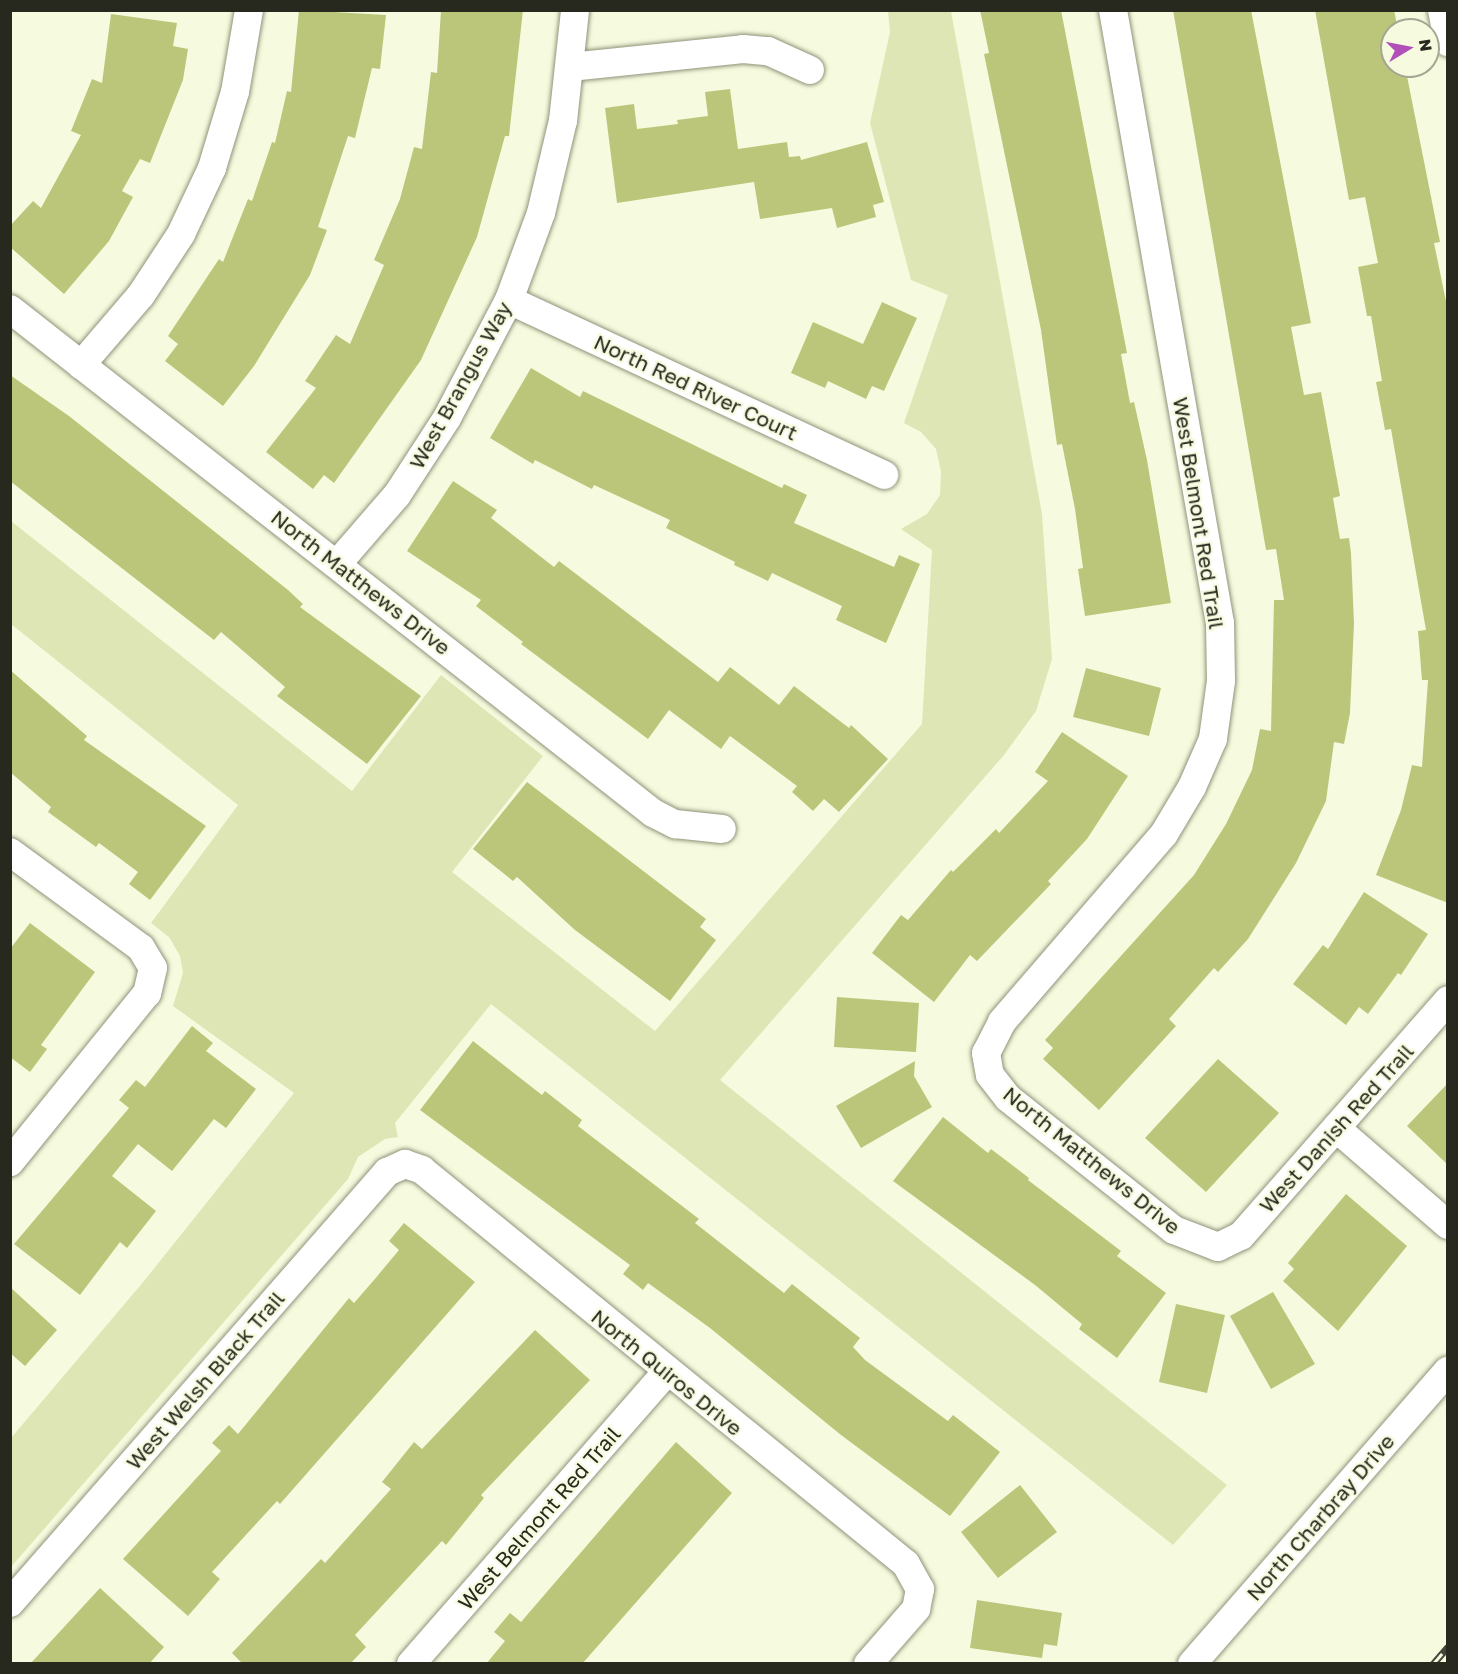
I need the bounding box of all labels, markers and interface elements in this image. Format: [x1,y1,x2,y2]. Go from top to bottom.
north arrow [1380,18,1440,78]
text: N [1415,37,1437,53]
street label: West Brangus Way [403,297,517,473]
street label: North Red River Court [590,329,802,445]
street label: West Belmont Red Trail [1168,395,1230,631]
street label: North Matthews Drive [266,504,456,660]
street label: West Danish Red Trail [1254,1038,1418,1218]
street label: North Matthews Drive [998,1081,1186,1239]
street label: West Welsh Black Trail [121,1286,289,1474]
street label: North Quiros Drive [587,1303,747,1441]
street label: West Belmont Red Trail [453,1421,625,1615]
street label: North Charbray Drive [1241,1429,1399,1605]

